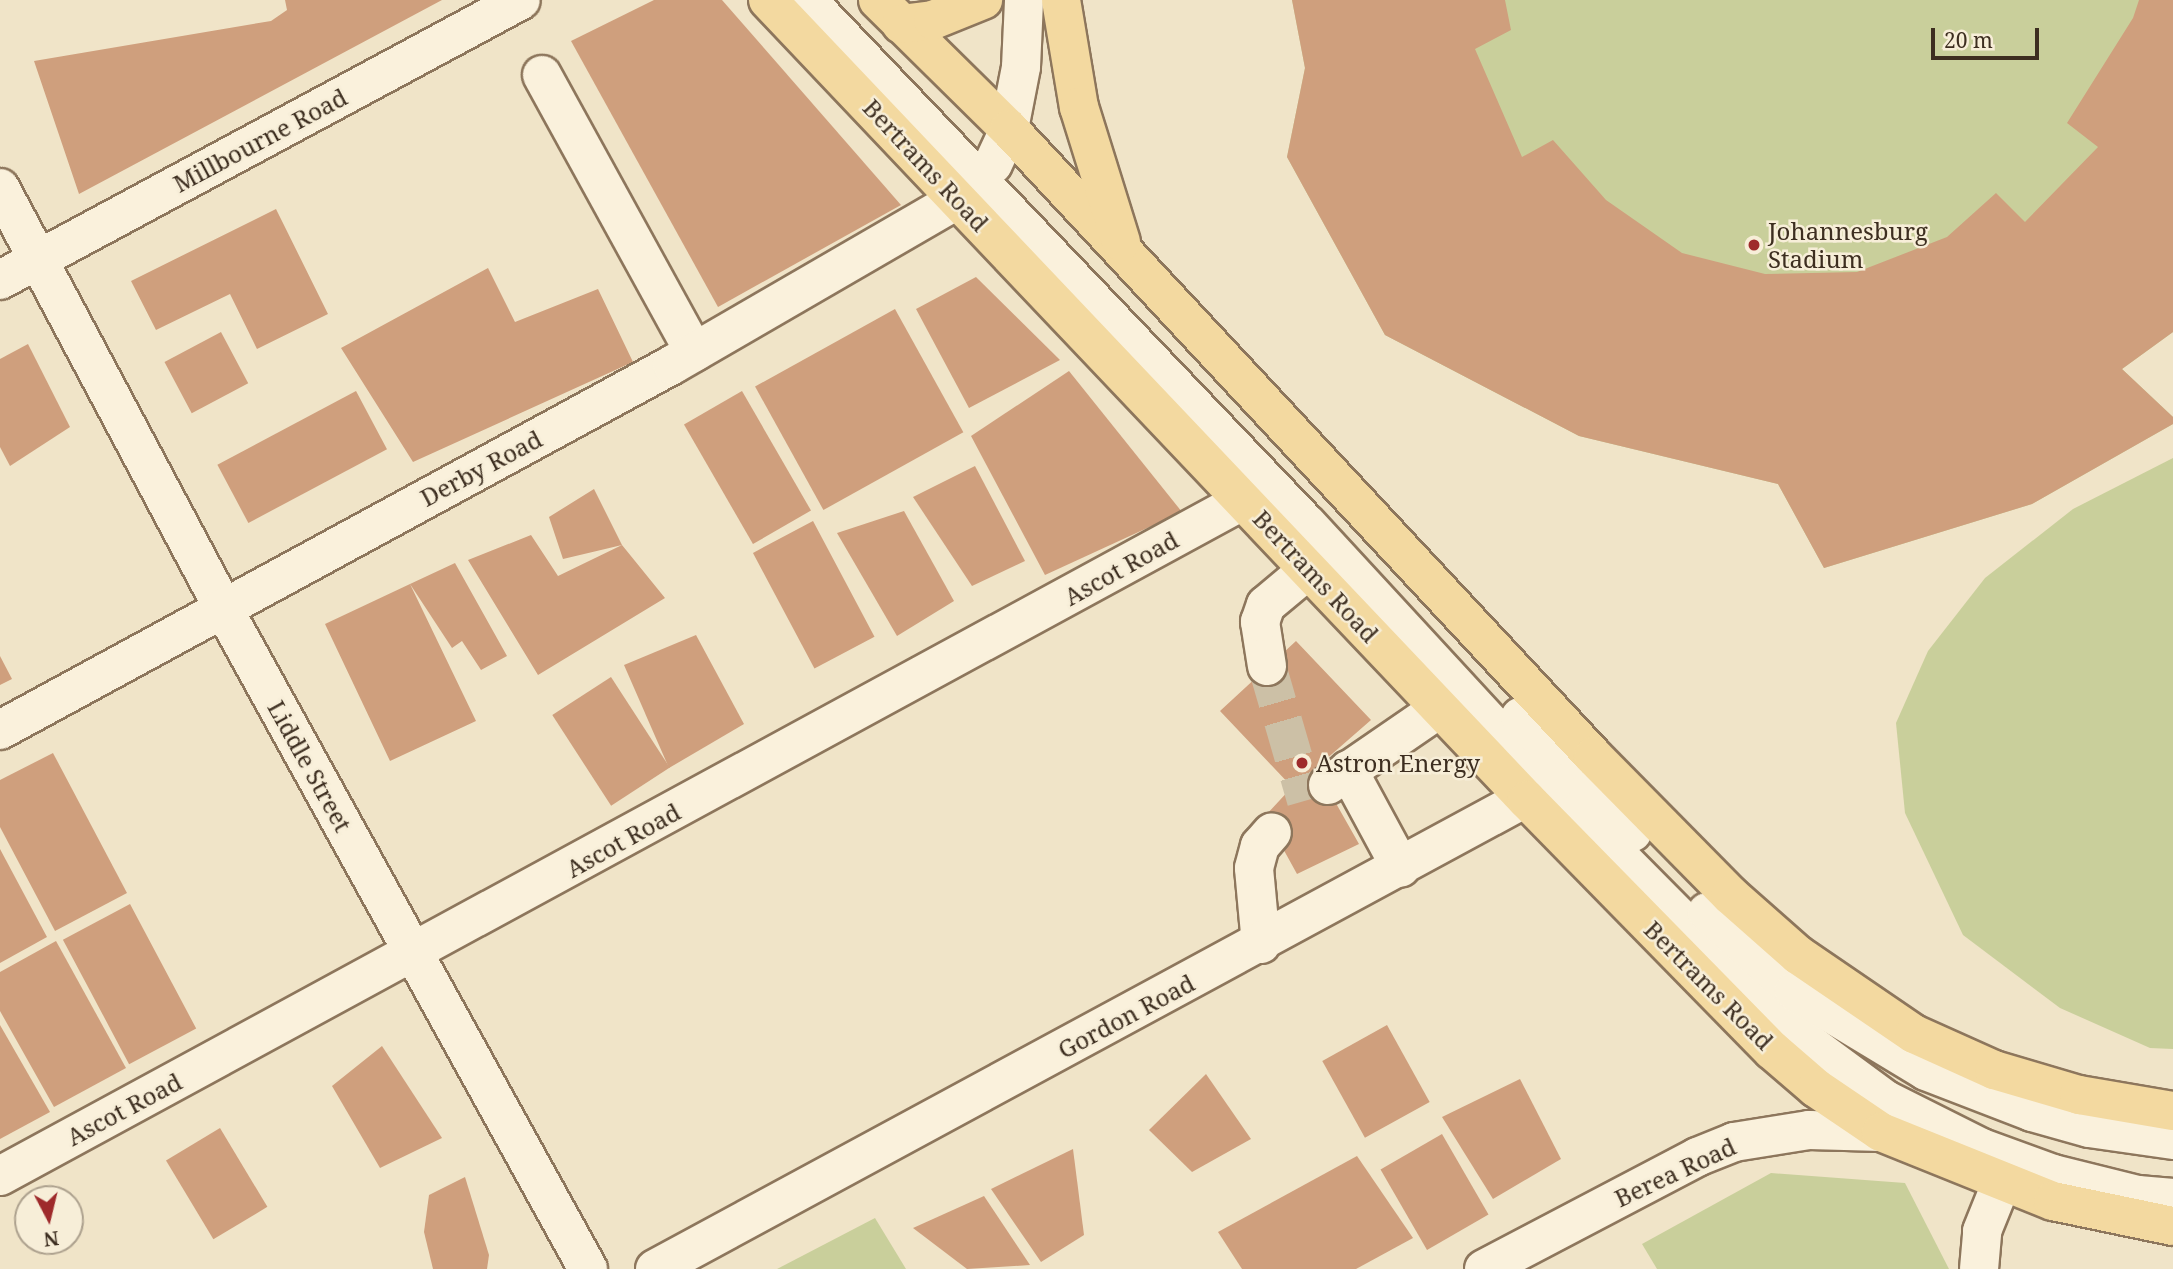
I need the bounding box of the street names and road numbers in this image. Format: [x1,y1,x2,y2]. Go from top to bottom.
street label: Millbourne Road [168,82,352,198]
street label: Bertrams Road [857,93,995,237]
street label: Derby Road [415,424,547,512]
street label: Bertrams Road [1247,504,1385,648]
street label: Ascot Road [1059,525,1183,611]
street label: Liddle Street [262,695,358,837]
street label: Ascot Road [561,797,685,883]
street label: Bertrams Road [1639,915,1779,1055]
street label: Gordon Road [1053,968,1199,1064]
street label: Ascot Road [62,1067,186,1151]
street label: Berea Road [1610,1131,1740,1213]

